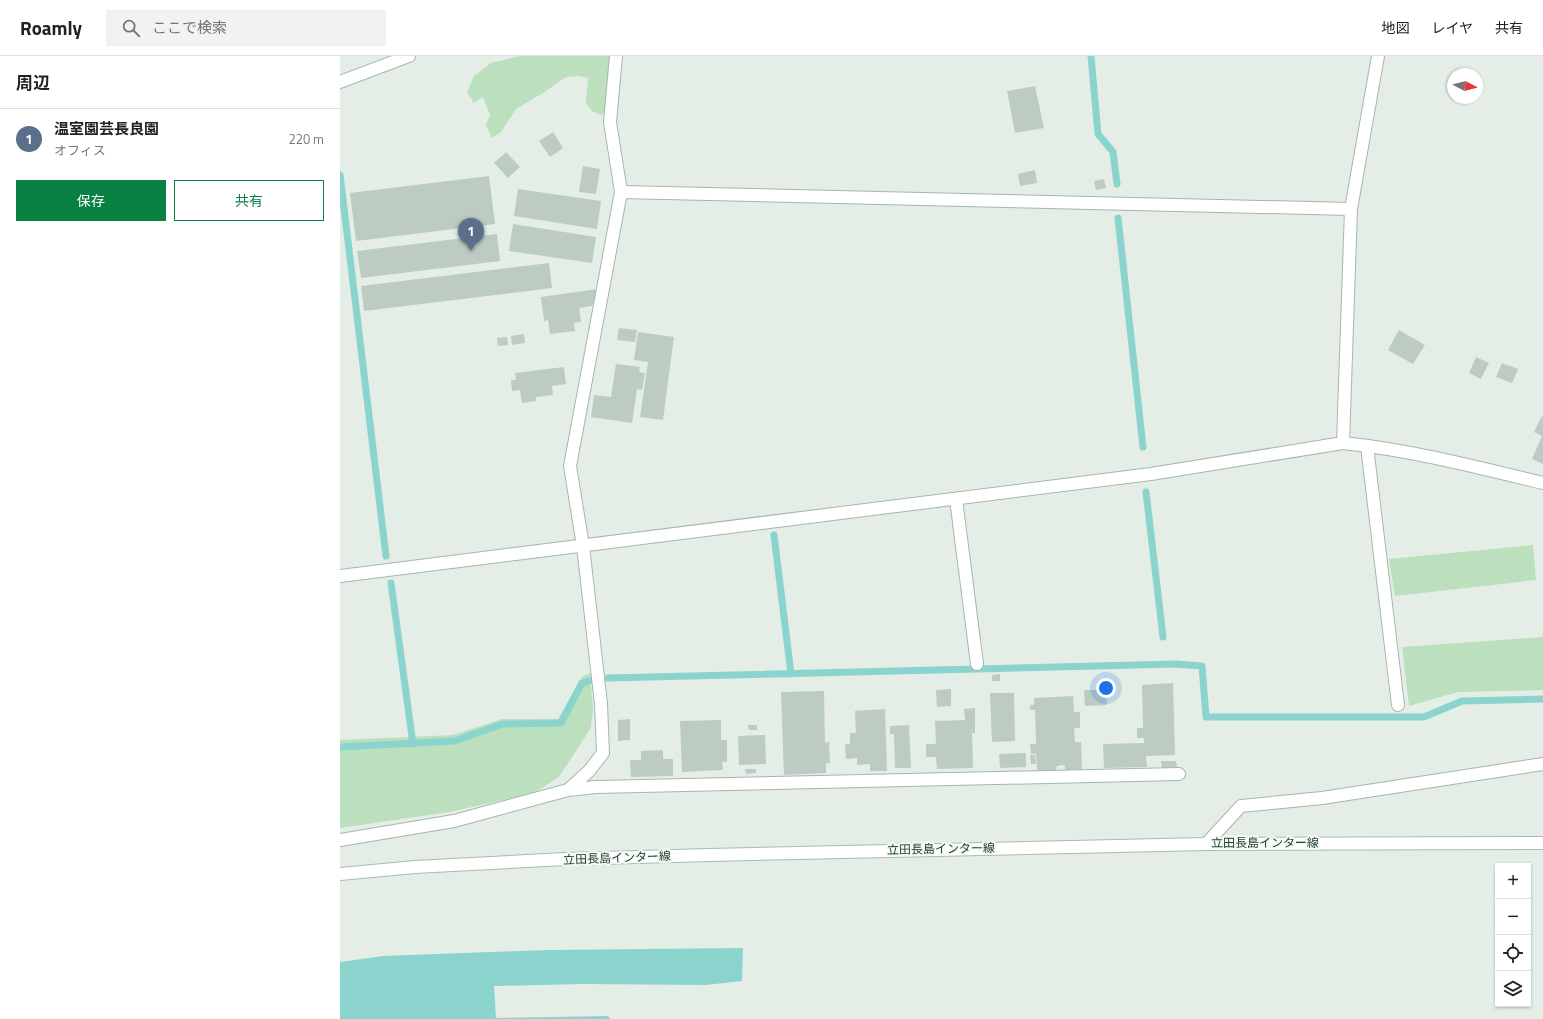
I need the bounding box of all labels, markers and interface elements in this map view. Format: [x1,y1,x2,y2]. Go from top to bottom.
search box [106,10,386,46]
text: Roamly [20,13,82,42]
text: ここで検索 [152,16,227,39]
icon: search [120,17,142,39]
text: 地図 [1381,17,1409,38]
text: レイヤ [1431,17,1473,38]
text: 共有 [1495,17,1523,38]
north arrow [1447,68,1483,104]
text: 周辺 [16,70,50,96]
text: 温室園芸長良園 [54,117,159,140]
text: 1 [25,129,33,149]
text: 220 m [288,129,324,149]
text: オフィス [54,140,106,160]
button: 保存 [16,180,166,221]
button: 共有 [174,180,324,221]
pin: 1 [458,218,484,251]
your location [1096,678,1116,698]
street label: 立田長島インター線 [1211,833,1319,852]
street label: 立田長島インター線 [887,838,995,859]
street label: 立田長島インター線 [563,846,671,869]
map controls [1495,863,1531,1007]
button: + [1495,863,1531,899]
button: − [1495,899,1531,935]
button: locate [1495,935,1531,971]
button: layers [1495,971,1531,1007]

